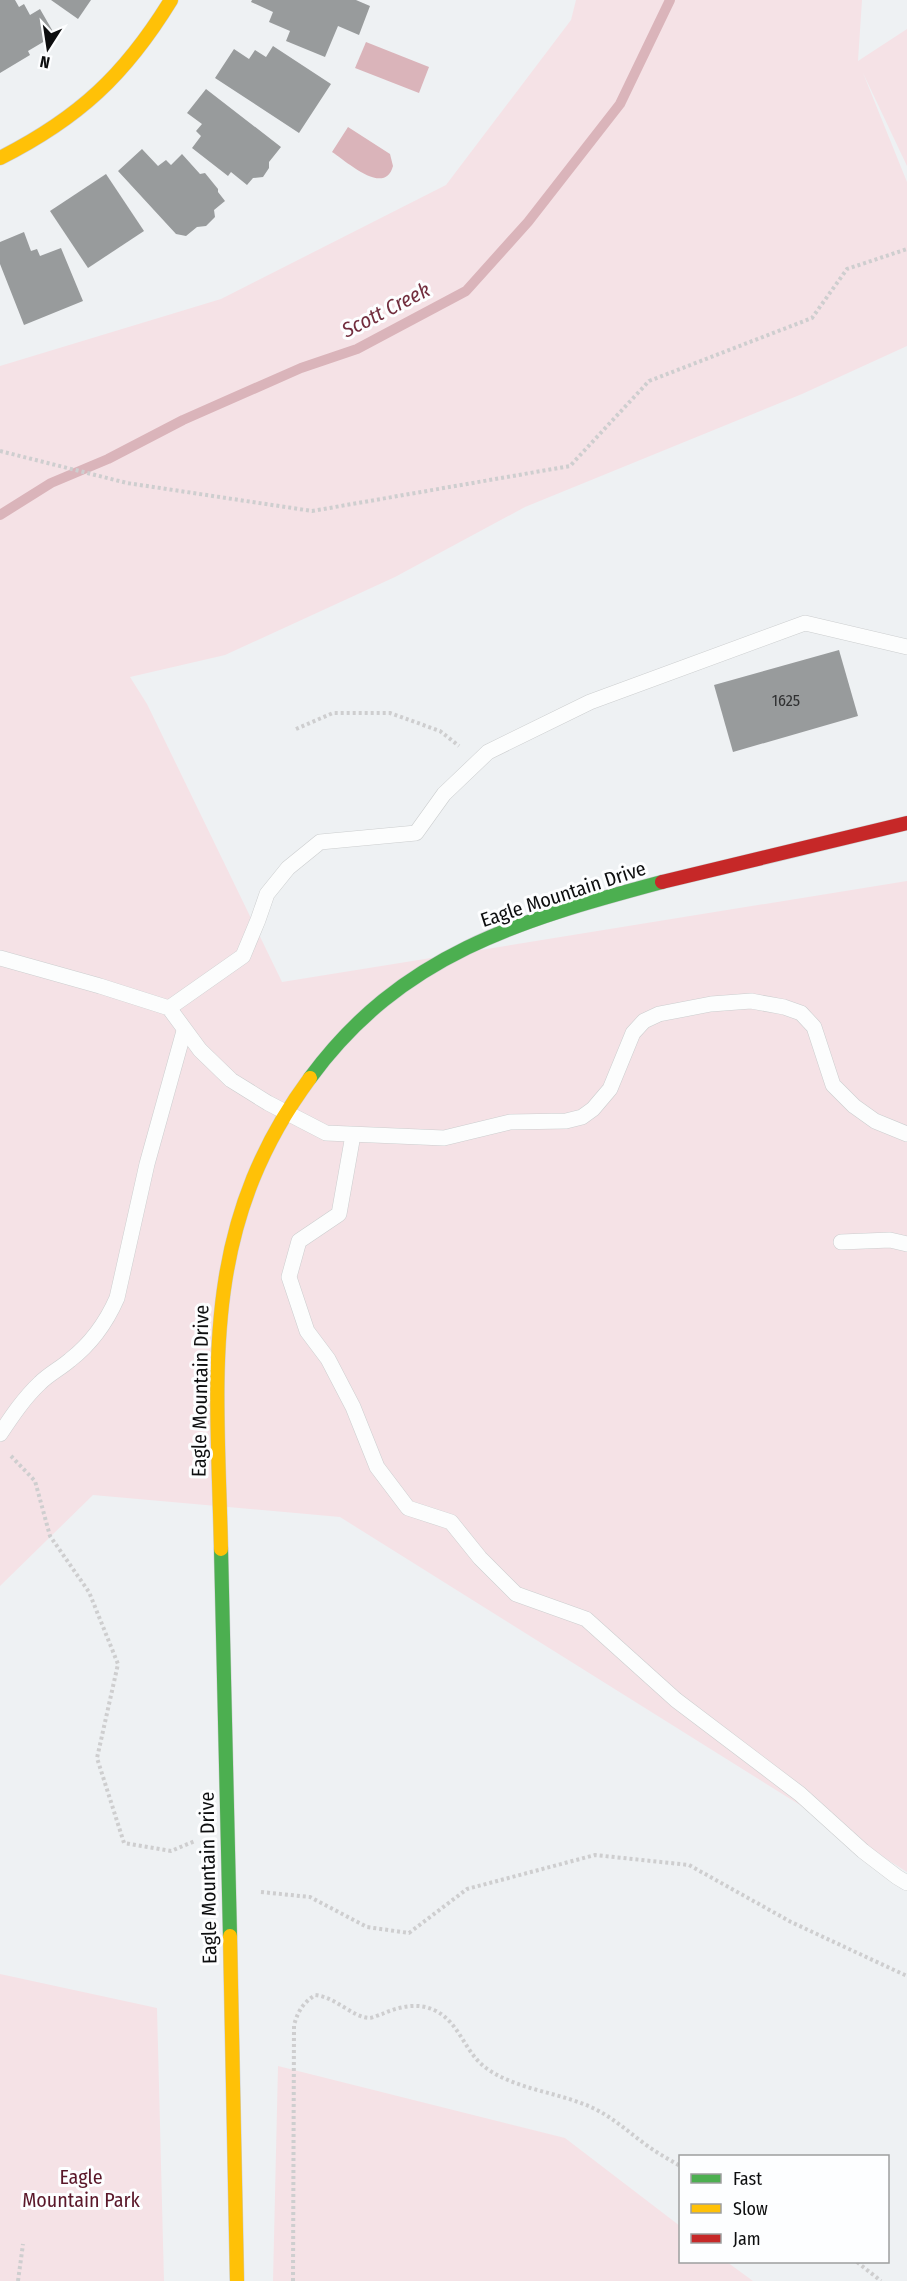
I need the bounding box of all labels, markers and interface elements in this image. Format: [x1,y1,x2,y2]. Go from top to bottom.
north arrow [18,18,78,78]
text: N [38,52,52,72]
water label: Scott Creek [337,277,434,344]
house number: 1625 [772,691,800,710]
street label: Eagle Mountain Drive [477,856,649,932]
street label: Eagle Mountain Drive [186,1305,214,1477]
street label: Eagle Mountain Drive [194,1792,222,1964]
legend [679,2155,889,2263]
park label: Eagle Mountain Park [22,2165,141,2212]
text: Fast [733,2168,762,2190]
text: Slow [733,2198,768,2220]
text: Jam [733,2228,761,2250]

